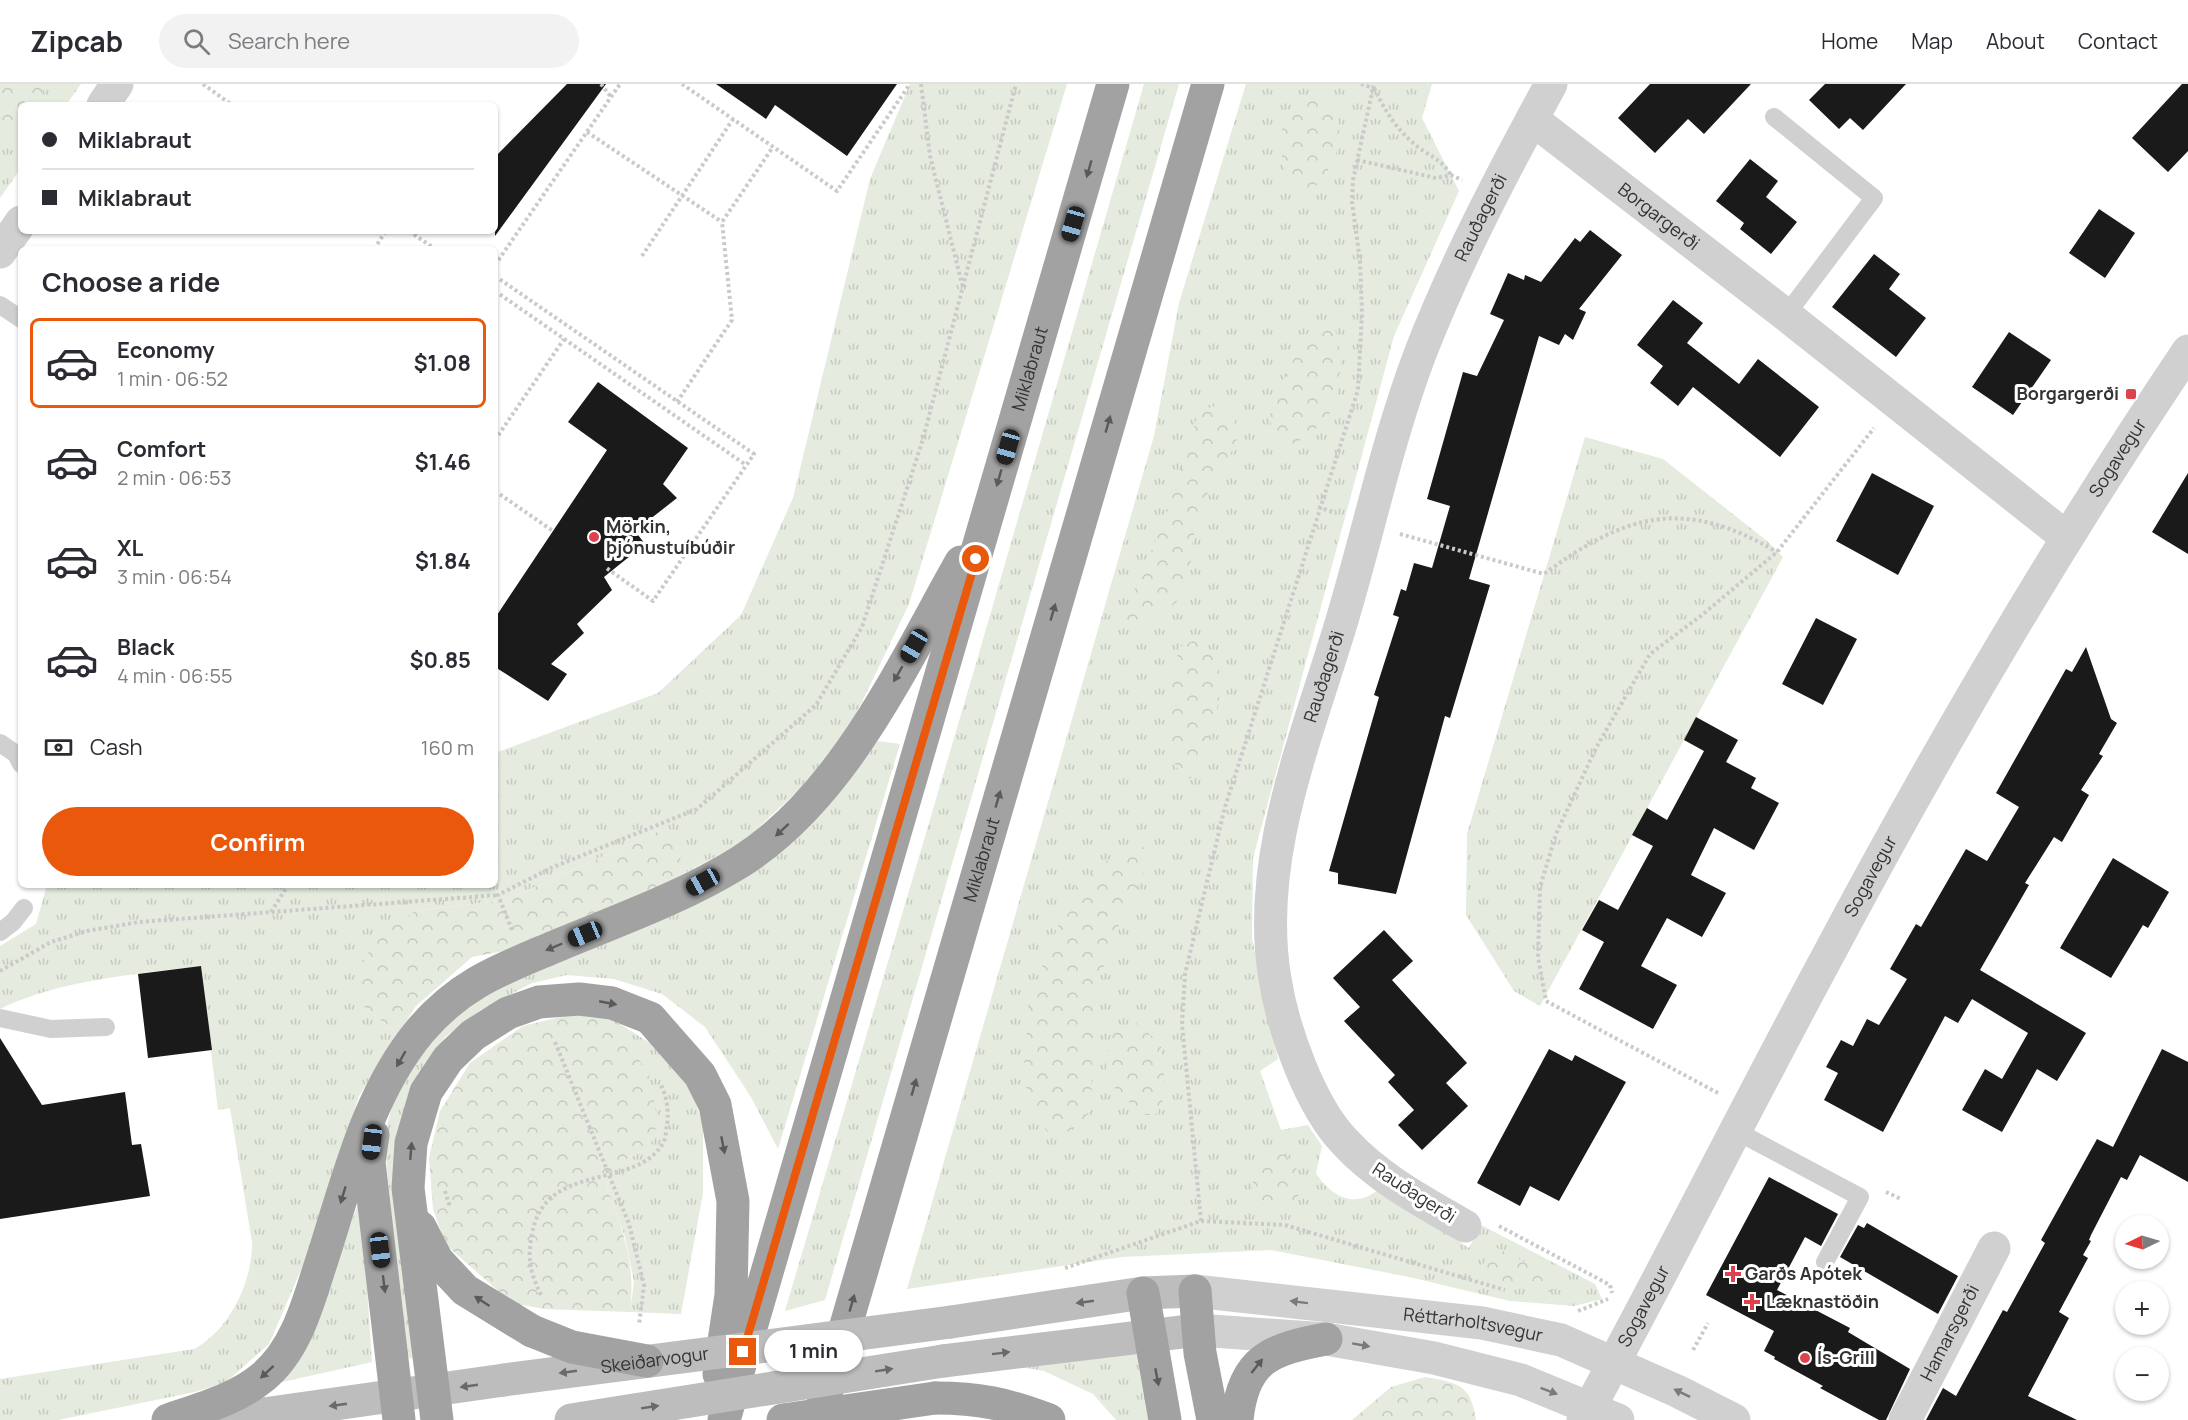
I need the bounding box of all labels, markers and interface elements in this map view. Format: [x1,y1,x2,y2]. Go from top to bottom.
search box [159,14,579,68]
text: Zipcab [30,22,123,60]
icon: search [180,25,213,58]
text: Search here [228,26,350,56]
text: Home [1821,27,1878,55]
text: Map [1911,27,1953,55]
text: About [1986,27,2045,55]
text: Contact [2078,27,2158,55]
text: Miklabraut [78,125,192,155]
one-way arrow [1083,160,1093,178]
street label: Rauðagerði [1448,169,1512,265]
street label: Borgargerði [1614,177,1705,255]
text: Miklabraut [78,183,192,213]
car [1059,204,1087,244]
text: Choose a ride [42,263,220,300]
street label: Miklabraut [1005,323,1053,414]
text: Economy [117,335,215,365]
icon: car [45,336,99,390]
text: $1.08 [414,348,471,378]
text: 1 min · 06:52 [117,365,228,392]
place label: Borgargerði [2017,381,2119,405]
marker: Borgargerði [2124,387,2138,401]
street label: Sogavegur [2083,413,2151,502]
one-way arrow [1104,415,1113,433]
car [994,427,1022,467]
text: Comfort [117,434,206,464]
icon: car [45,435,99,489]
text: $1.46 [415,447,471,477]
text: 2 min · 06:53 [117,464,232,491]
one-way arrow [994,469,1003,487]
place label: Mörkin, þjónustuíbúðir [606,514,735,559]
marker: Mörkin, þjónustuíbúðir [587,530,601,544]
text: XL [117,533,143,563]
icon: car [45,534,99,588]
route start [962,545,989,572]
text: $1.84 [415,546,471,576]
text: 3 min · 06:54 [117,563,232,590]
one-way arrow [1049,602,1058,620]
car [897,626,931,666]
street label: Rauðagerði [1297,628,1349,725]
text: Black [117,632,174,662]
icon: car [45,633,99,687]
text: $0.85 [410,645,471,675]
text: 4 min · 06:55 [117,662,233,689]
one-way arrow [893,666,903,683]
icon: cash [42,731,75,764]
text: Cash [90,732,143,762]
text: 160 m [421,734,474,761]
one-way arrow [994,790,1003,808]
button: Confirm [42,807,474,876]
street label: Miklabraut [957,814,1005,905]
one-way arrow [775,823,790,837]
street label: Sogavegur [1838,831,1902,921]
car [683,865,723,899]
car [565,919,605,949]
one-way arrow [545,943,563,952]
one-way arrow [599,999,618,1008]
one-way arrow [395,1051,406,1067]
one-way arrow [910,1078,919,1096]
car [361,1123,383,1161]
one-way arrow [719,1136,728,1155]
one-way arrow [406,1141,416,1160]
street label: Rauðagerði [1368,1156,1461,1228]
one-way arrow [337,1186,347,1204]
north arrow [2115,1215,2169,1269]
map controls [2115,1215,2169,1401]
car [369,1231,391,1269]
street label: Sogavegur [1612,1260,1675,1351]
place label: Garðs Apótek [1745,1261,1863,1285]
marker: Garðs Apótek [1726,1267,1740,1281]
one-way arrow [379,1274,389,1293]
street label: Hamarsgerði [1914,1280,1984,1385]
button: + [2115,1281,2169,1335]
place label: Læknastöðin [1766,1289,1879,1313]
marker: Læknastöðin [1743,1293,1761,1311]
one-way arrow [848,1294,857,1312]
one-way arrow [474,1296,490,1307]
one-way arrow [1075,1297,1094,1306]
one-way arrow [1289,1298,1308,1307]
street label: Réttarholtsvegur [1402,1301,1545,1347]
callout: 1 min [764,1331,863,1373]
text: 1 min [789,1337,838,1364]
route end [729,1338,756,1365]
street label: Skeiðarvogur [599,1340,711,1378]
one-way arrow [1351,1341,1370,1350]
place label: Ís-Grill [1817,1345,1875,1369]
button: − [2115,1347,2169,1401]
one-way arrow [991,1348,1010,1358]
marker: Ís-Grill [1798,1351,1812,1365]
one-way arrow [1251,1359,1263,1374]
one-way arrow [260,1365,275,1379]
one-way arrow [874,1365,893,1374]
one-way arrow [559,1367,578,1376]
one-way arrow [1153,1368,1162,1387]
one-way arrow [459,1381,478,1390]
one-way arrow [1541,1387,1559,1397]
one-way arrow [1674,1389,1691,1398]
one-way arrow [328,1400,347,1409]
one-way arrow [640,1403,659,1412]

